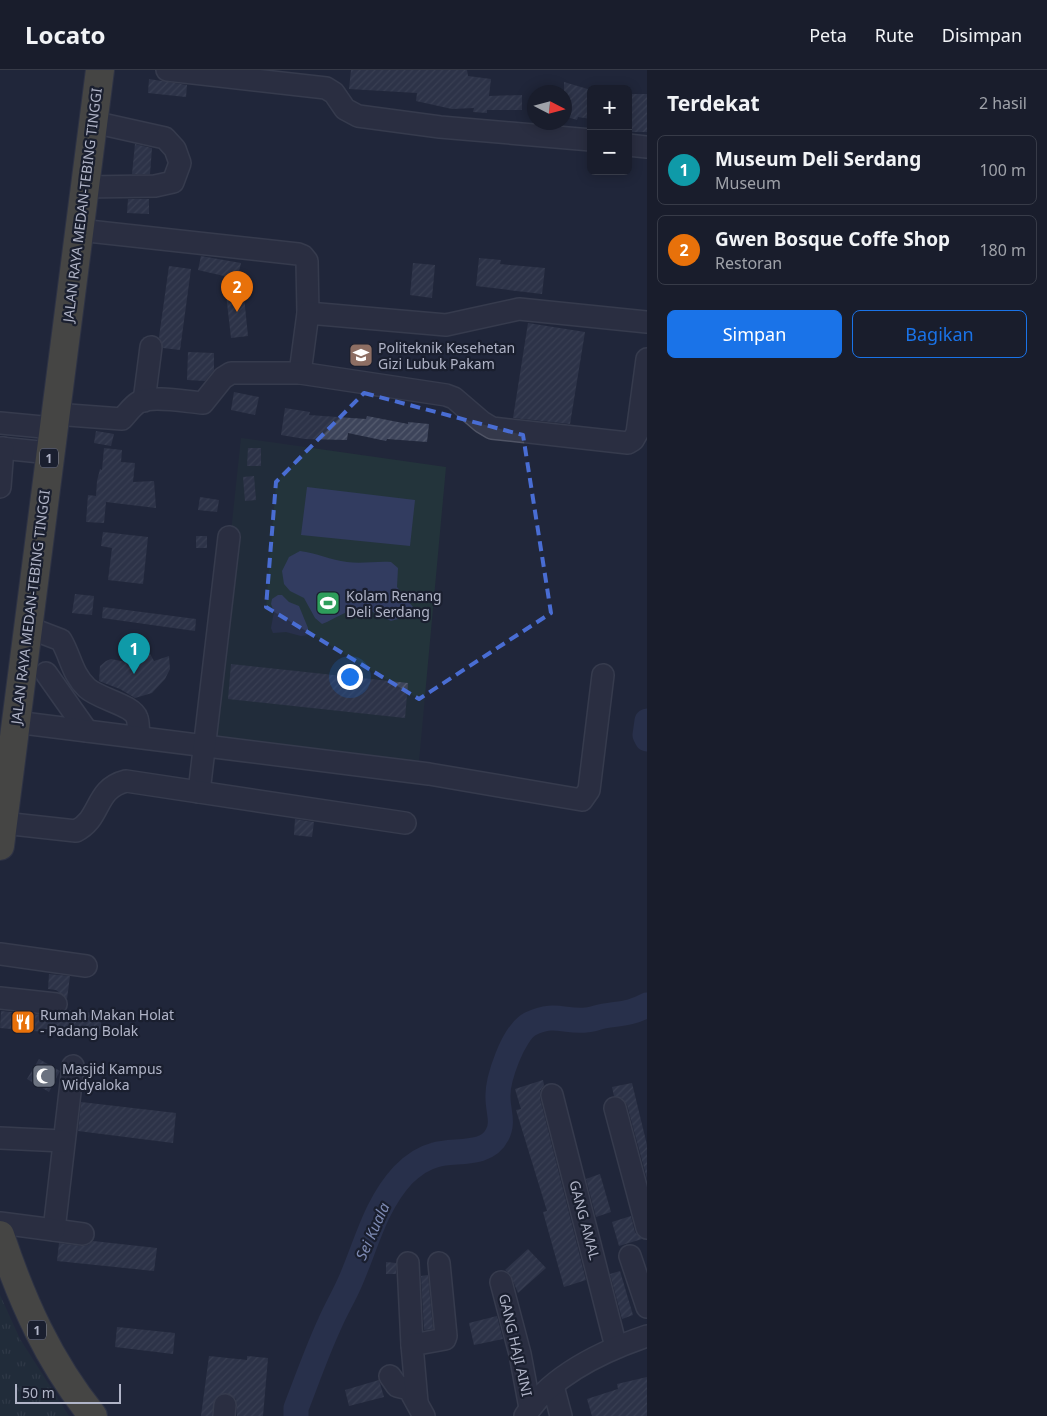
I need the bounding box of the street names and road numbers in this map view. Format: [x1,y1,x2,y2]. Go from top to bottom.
street label: JALAN RAYA MEDAN-TEBING TINGGI [58,86,106,325]
road number: 1 [40,448,58,468]
street label: JALAN RAYA MEDAN-TEBING TINGGI [6,488,54,727]
street label: GANG AMAL [565,1178,605,1262]
street label: GANG HAJI AINI [495,1292,537,1398]
road number: 1 [28,1320,46,1340]

